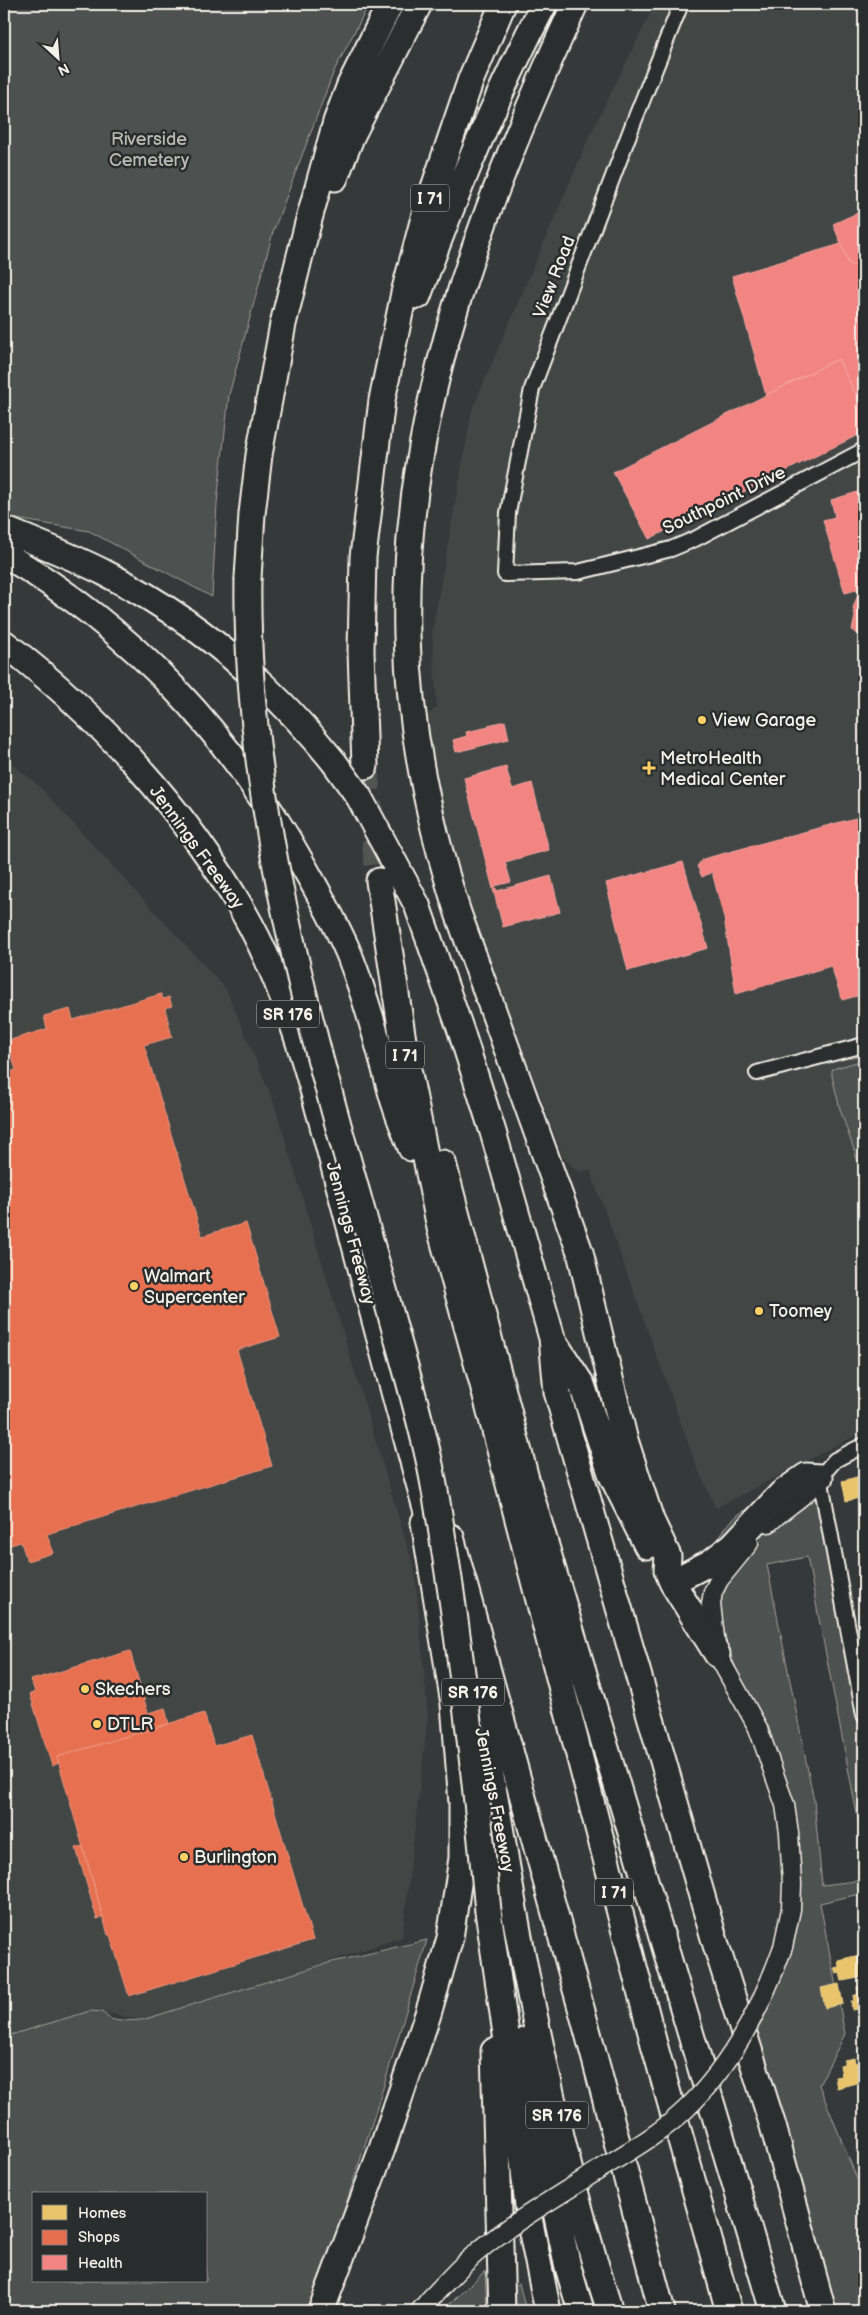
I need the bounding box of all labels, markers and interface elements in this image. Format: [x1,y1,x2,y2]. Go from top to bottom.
north arrow [32,32,82,82]
text: N [55,59,72,79]
park label: Riverside Cemetery [109,129,190,171]
road number: I 71 [411,184,449,212]
street label: View Road [529,233,580,321]
street label: Southpoint Drive [659,461,789,539]
place label: View Garage [712,710,816,731]
marker: View Garage [696,714,708,726]
place label: MetroHealth Medical Center [660,748,786,790]
marker: MetroHealth Medical Center [642,761,656,775]
street label: Jennings Freeway [145,782,249,914]
road number: SR 176 [257,1001,319,1028]
road number: I 71 [386,1042,424,1068]
street label: Jennings Freeway [321,1159,380,1308]
place label: Walmart Supercenter [144,1266,245,1308]
marker: Walmart Supercenter [128,1280,140,1292]
place label: Toomey [769,1301,833,1322]
marker: Toomey [753,1305,765,1317]
road number: SR 176 [442,1678,504,1705]
place label: Skechers [95,1679,171,1700]
marker: Skechers [79,1683,91,1695]
place label: DTLR [107,1714,153,1735]
marker: DTLR [91,1718,103,1730]
street label: Jennings Freeway [470,1726,519,1875]
place label: Burlington [194,1847,277,1868]
marker: Burlington [178,1851,190,1863]
road number: I 71 [595,1878,633,1905]
road number: SR 176 [526,2102,588,2128]
legend [32,2192,208,2282]
text: Homes [78,2204,127,2223]
text: Shops [78,2228,121,2247]
text: Health [78,2254,123,2273]

